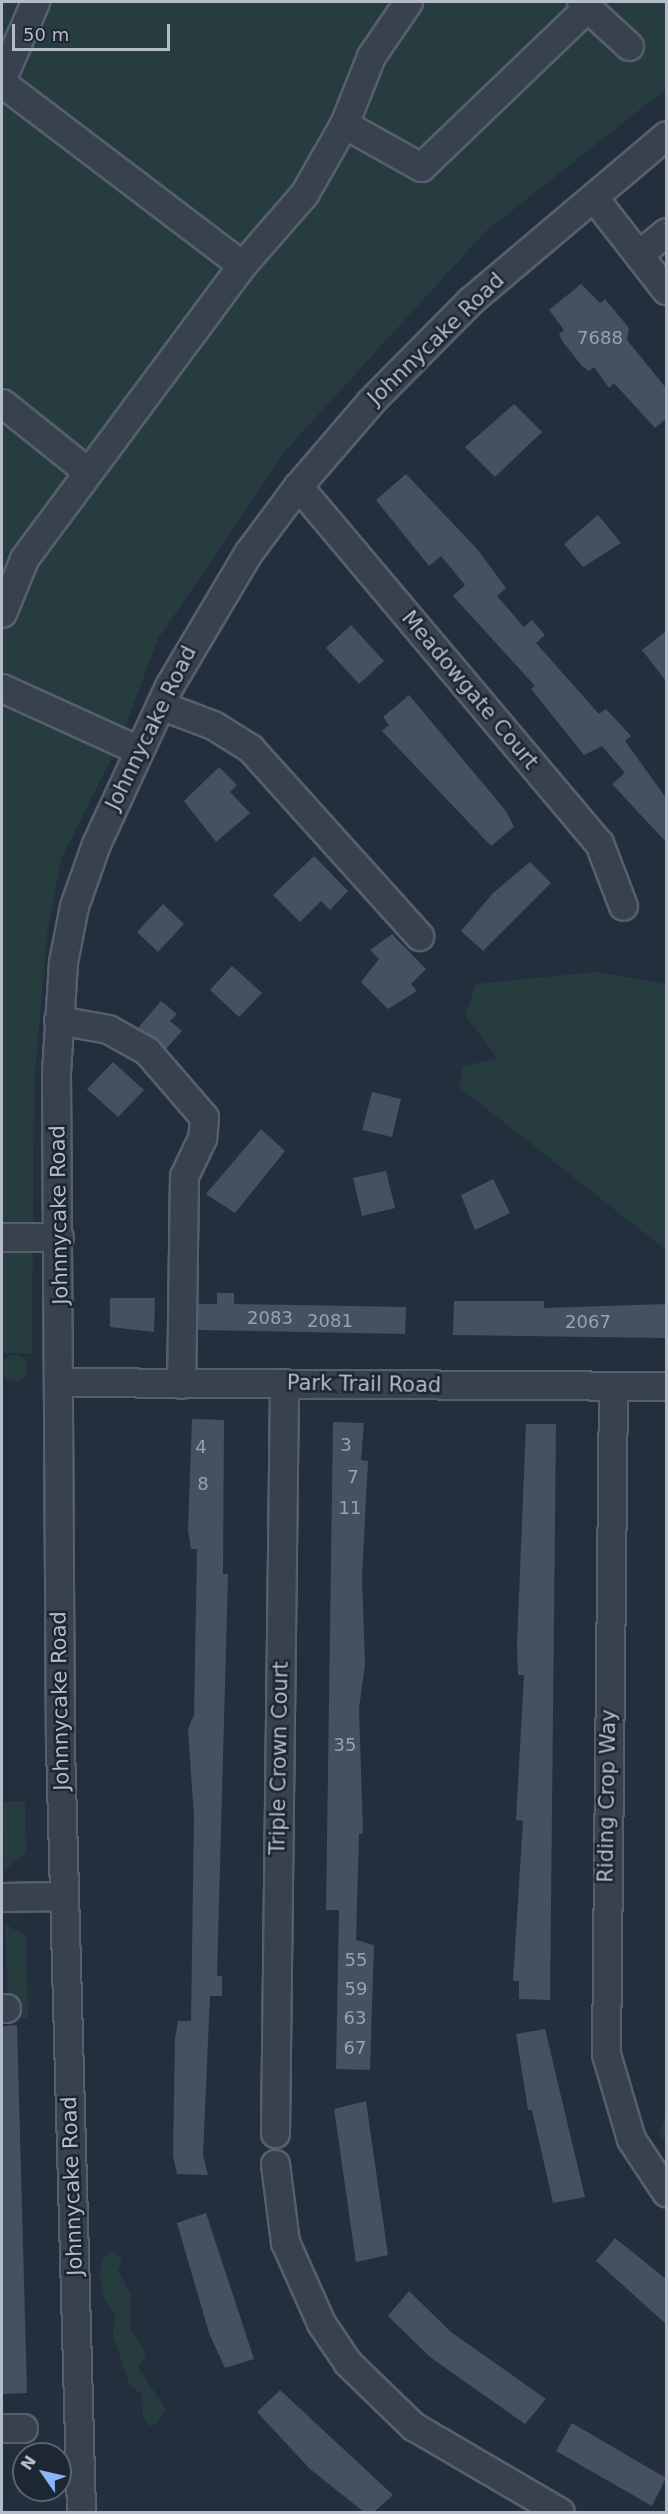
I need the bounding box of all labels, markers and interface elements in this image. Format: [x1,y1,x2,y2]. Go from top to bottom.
scale bar [15,12,172,50]
text: 50 m [23,24,69,45]
street label: Johnnycake Road [363,268,509,410]
house number: 7688 [577,327,623,349]
street label: Meadowgate Court [396,606,544,774]
street label: Johnnycake Road [100,642,202,814]
street label: Johnnycake Road [45,1125,73,1305]
house number: 2083 [247,1307,293,1329]
house number: 2081 [307,1310,353,1332]
house number: 2067 [565,1311,611,1333]
street label: Park Trail Road [287,1370,441,1398]
house number: 3 [340,1434,352,1456]
house number: 4 [195,1436,207,1458]
house number: 7 [347,1466,359,1488]
house number: 8 [197,1473,209,1495]
house number: 11 [339,1497,361,1519]
street label: Johnnycake Road [46,1611,74,1791]
street label: Triple Crown Court [265,1661,293,1855]
street label: Riding Crop Way [593,1709,621,1883]
house number: 35 [334,1734,356,1756]
house number: 55 [345,1949,367,1971]
house number: 59 [345,1978,367,2000]
house number: 63 [344,2007,366,2029]
house number: 67 [344,2037,366,2059]
street label: Johnnycake Road [56,2096,88,2276]
north arrow [12,2442,72,2502]
text: N [17,2452,40,2474]

